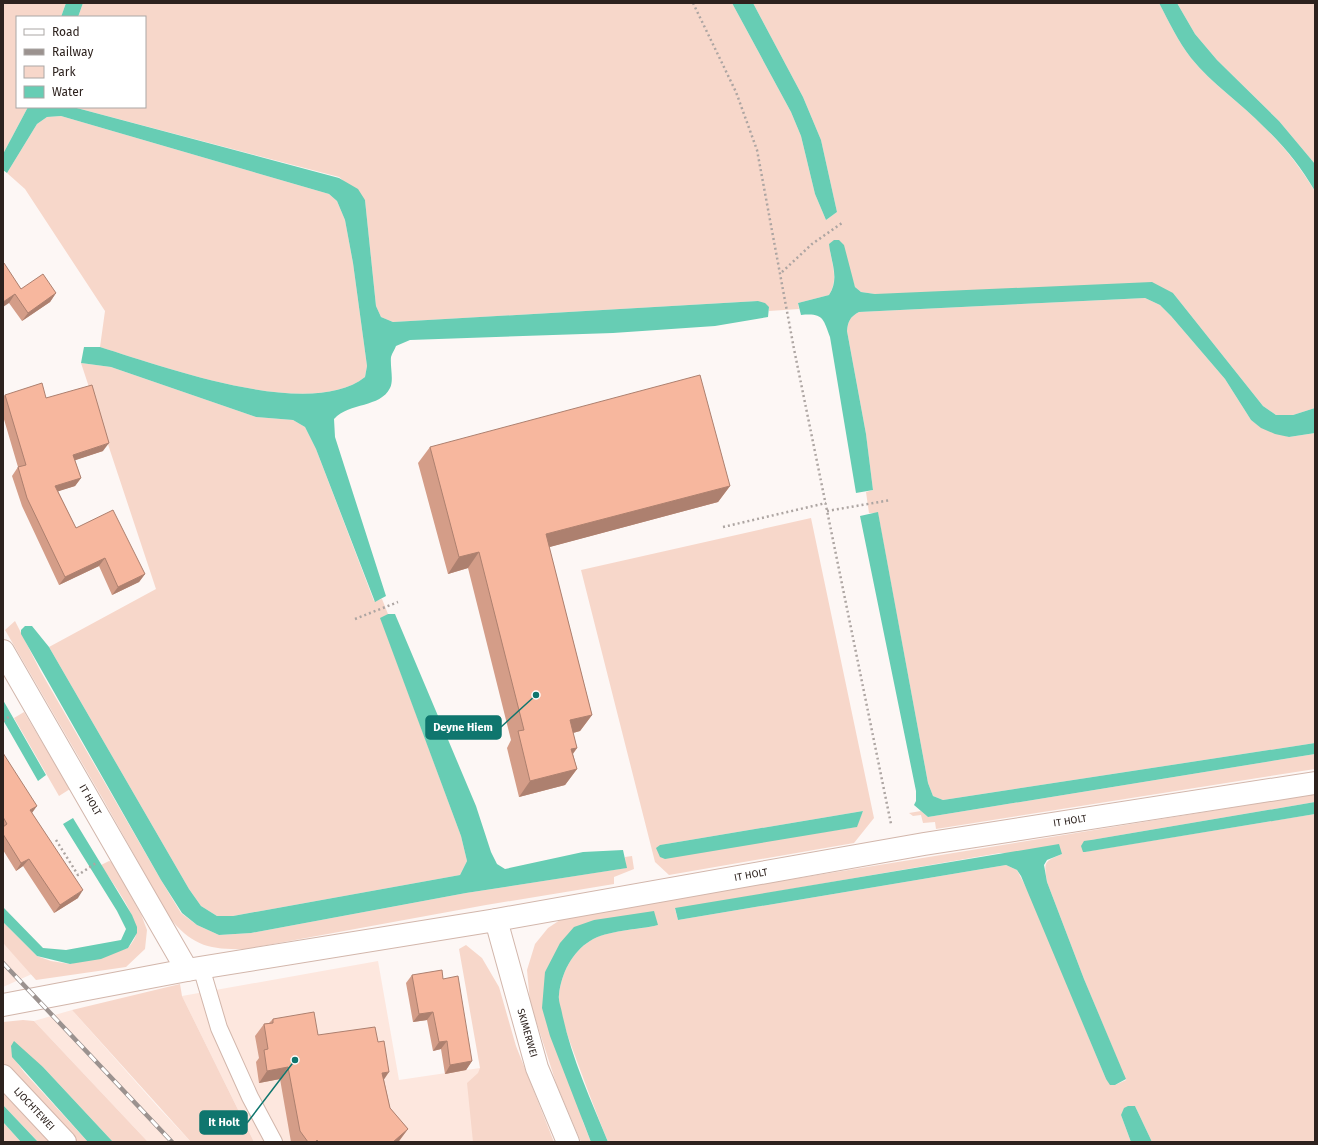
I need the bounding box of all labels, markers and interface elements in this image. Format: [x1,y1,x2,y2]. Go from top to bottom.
legend [16,16,146,108]
text: Road [52,25,80,39]
text: Railway [52,45,93,59]
text: Park [52,65,76,79]
text: Water [52,85,84,99]
callout: Deyne Hiem [426,716,501,739]
text: Deyne Hiem [433,721,493,734]
street label: IT HOLT [76,782,104,818]
street label: IT HOLT [1052,812,1088,830]
street label: IT HOLT [733,866,770,884]
street label: SKIMERWEI [514,1007,540,1059]
street label: LJOCHTEWEI [11,1085,57,1133]
callout: It Holt [200,1111,247,1134]
text: It Holt [208,1116,240,1129]

